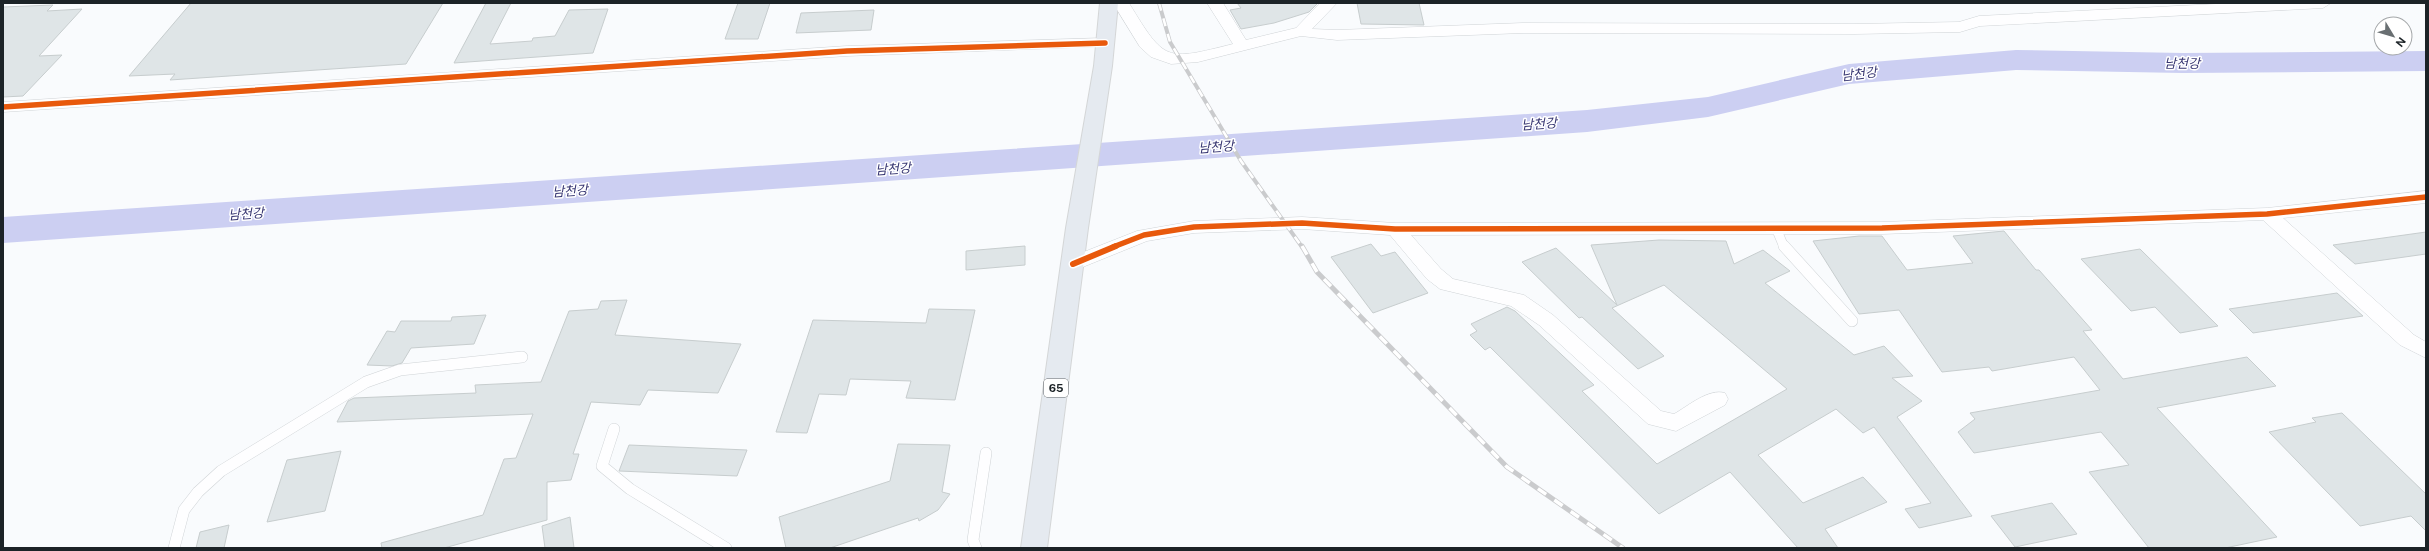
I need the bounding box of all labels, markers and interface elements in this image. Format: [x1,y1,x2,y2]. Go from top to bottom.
north arrow [2373,16,2413,56]
text: N [2394,35,2408,49]
water label: 남천강 [2164,56,2202,71]
water label: 남천강 [1840,64,1880,84]
water label: 남천강 [1521,115,1559,133]
water label: 남천강 [1198,138,1236,156]
water label: 남천강 [875,160,913,178]
water label: 남천강 [552,182,590,200]
water label: 남천강 [228,205,266,223]
road number: 65 [1044,379,1068,397]

